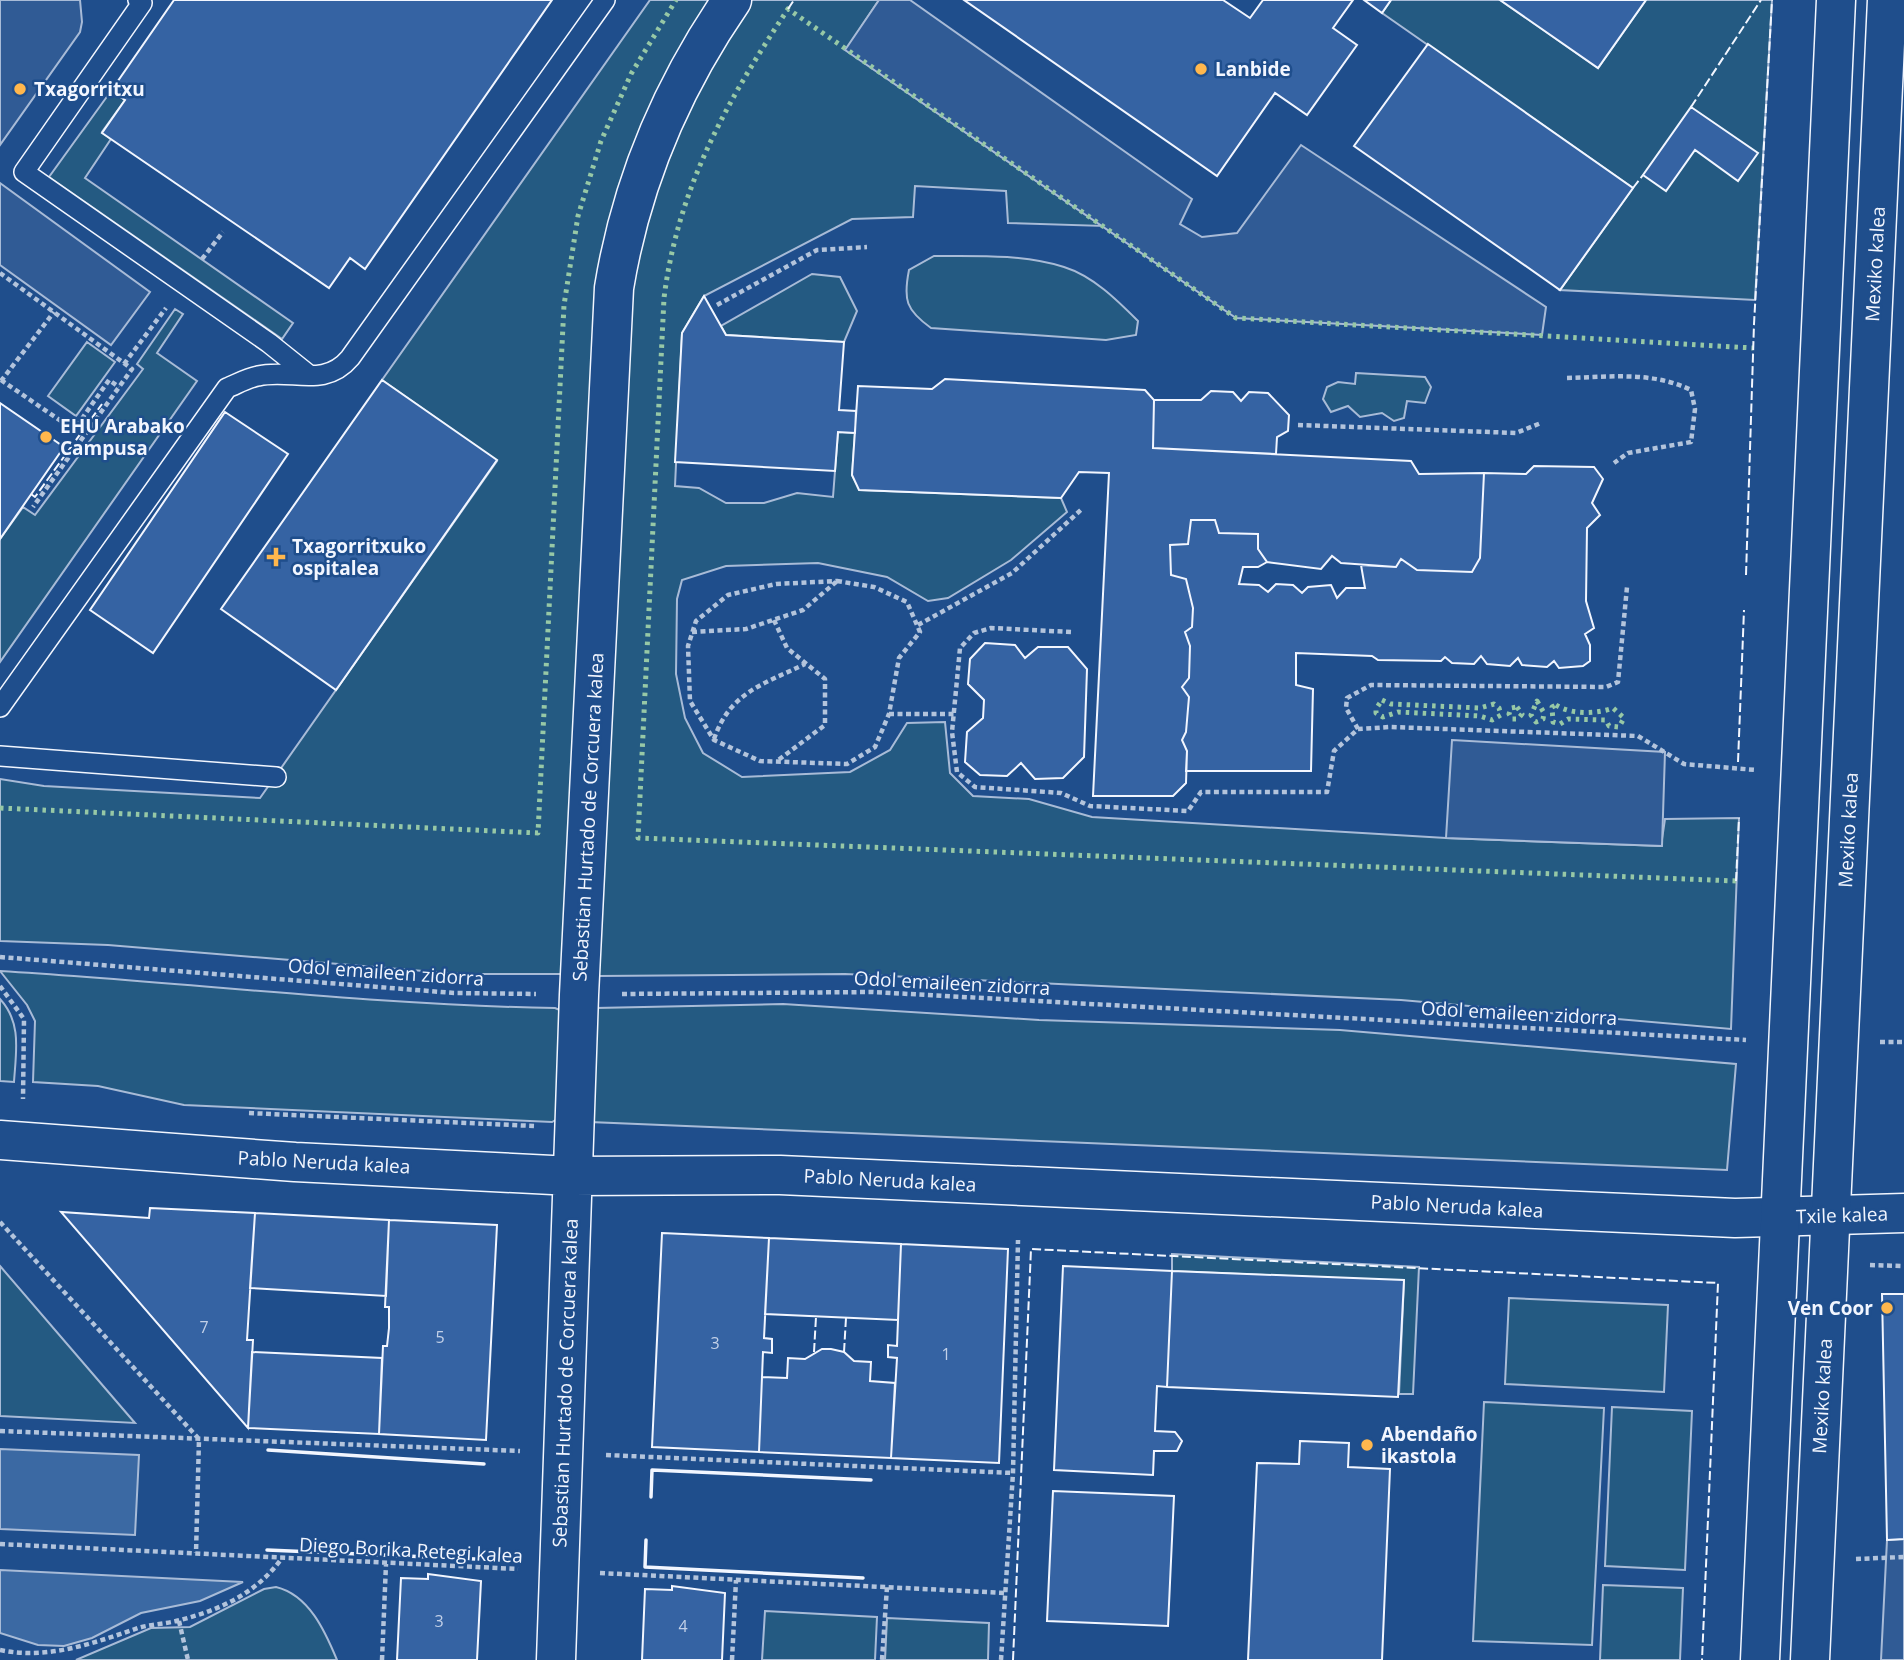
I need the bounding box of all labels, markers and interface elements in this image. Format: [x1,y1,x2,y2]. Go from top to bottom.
place label: Lanbide [1215,56,1291,82]
marker: Lanbide [1193,61,1209,77]
place label: Txagorritxu [34,76,145,102]
marker: Txagorritxu [12,81,28,97]
street label: Mexiko kalea [1859,206,1891,322]
place label: EHU Arabako Campusa [60,413,185,461]
marker: EHU Arabako Campusa [38,429,54,445]
place label: Txagorritxuko ospitalea [292,533,426,581]
marker: Txagorritxuko ospitalea [266,547,286,567]
street label: Sebastian Hurtado de Corcuera kalea [566,652,610,982]
street label: Mexiko kalea [1832,772,1864,888]
street label: Odol emaileen zidorra [287,952,485,992]
street label: Odol emaileen zidorra [853,965,1051,1001]
street label: Odol emaileen zidorra [1420,995,1618,1031]
street label: Pablo Neruda kalea [237,1144,411,1180]
street label: Pablo Neruda kalea [803,1162,977,1198]
street label: Pablo Neruda kalea [1370,1188,1544,1224]
street label: Txile kalea [1795,1200,1889,1230]
street label: Sebastian Hurtado de Corcuera kalea [546,1218,584,1548]
place label: Ven Coor [1788,1295,1873,1321]
marker: Ven Coor [1879,1300,1895,1316]
house number: 7 [199,1316,209,1338]
house number: 5 [435,1326,445,1348]
house number: 3 [710,1332,720,1354]
street label: Mexiko kalea [1806,1338,1838,1454]
house number: 1 [941,1343,951,1365]
place label: Abendaño ikastola [1381,1421,1478,1469]
marker: Abendaño ikastola [1359,1437,1375,1453]
street label: Diego Borika Retegi kalea [298,1531,524,1569]
house number: 3 [434,1610,444,1632]
house number: 4 [678,1615,688,1637]

